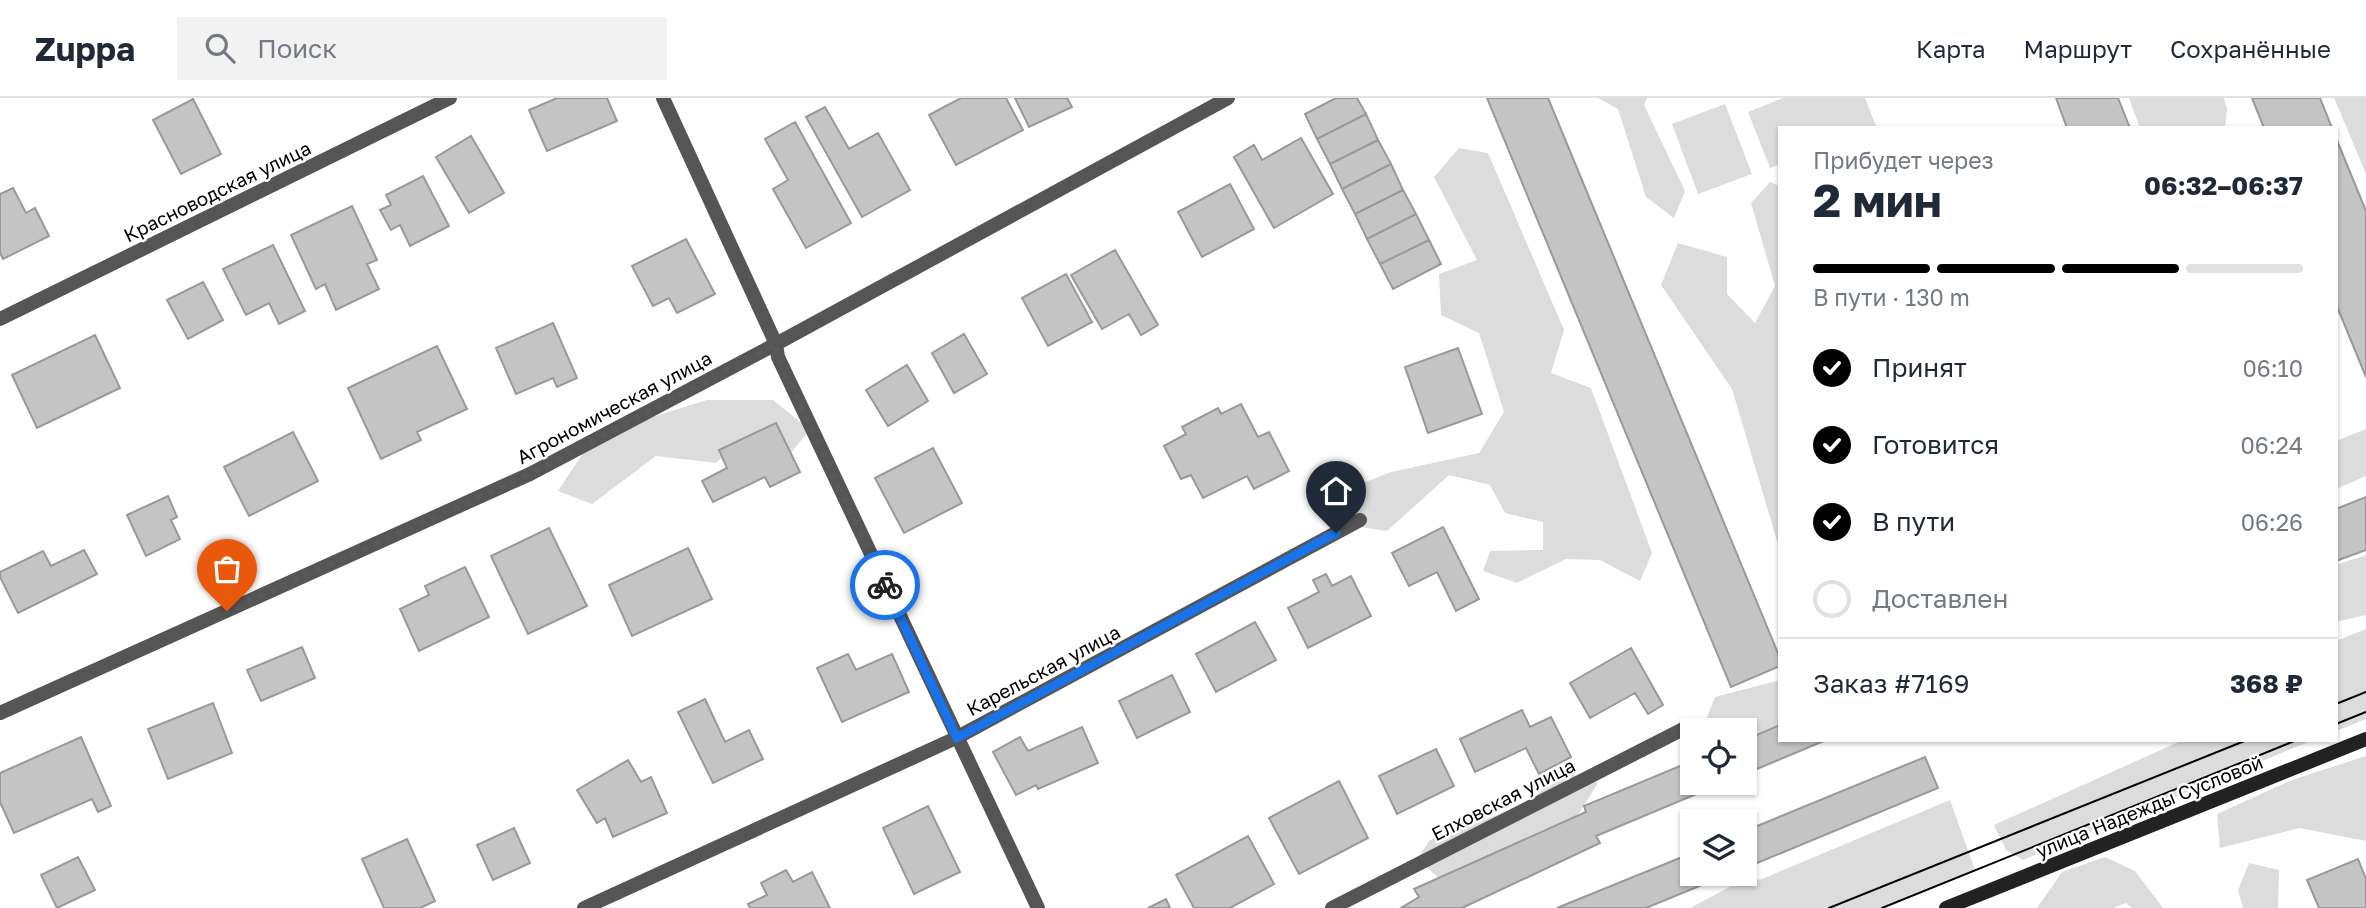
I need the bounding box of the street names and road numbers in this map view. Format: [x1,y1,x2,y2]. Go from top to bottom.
street label: Красноводская улица [120,136,314,246]
street label: Агрономическая улица [513,346,715,468]
street label: Карельская улица [962,620,1124,720]
street label: улица Надежды Сусловой [2032,750,2266,862]
street label: Елховская улица [1427,753,1579,845]

